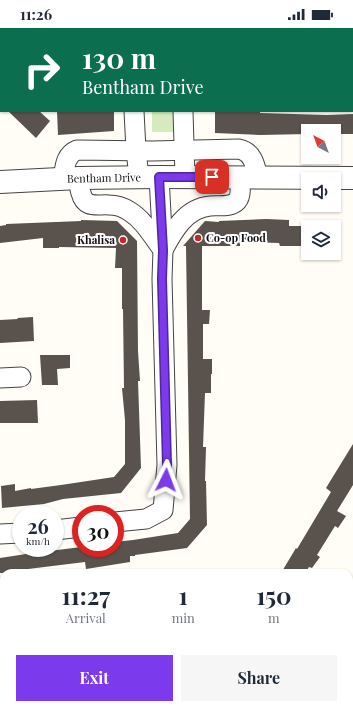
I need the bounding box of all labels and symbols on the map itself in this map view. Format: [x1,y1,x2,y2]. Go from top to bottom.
north arrow [301,124,341,164]
pin [195,160,229,194]
street label: Bentham Drive [67,169,142,186]
place label: Co-op Food [206,230,266,245]
place label: Khalisa [77,232,115,247]
marker: Co-op Food [193,233,203,243]
marker: Khalisa [118,235,128,245]
position arrow [145,459,187,501]
speed limit sign: 30 [72,505,124,557]

